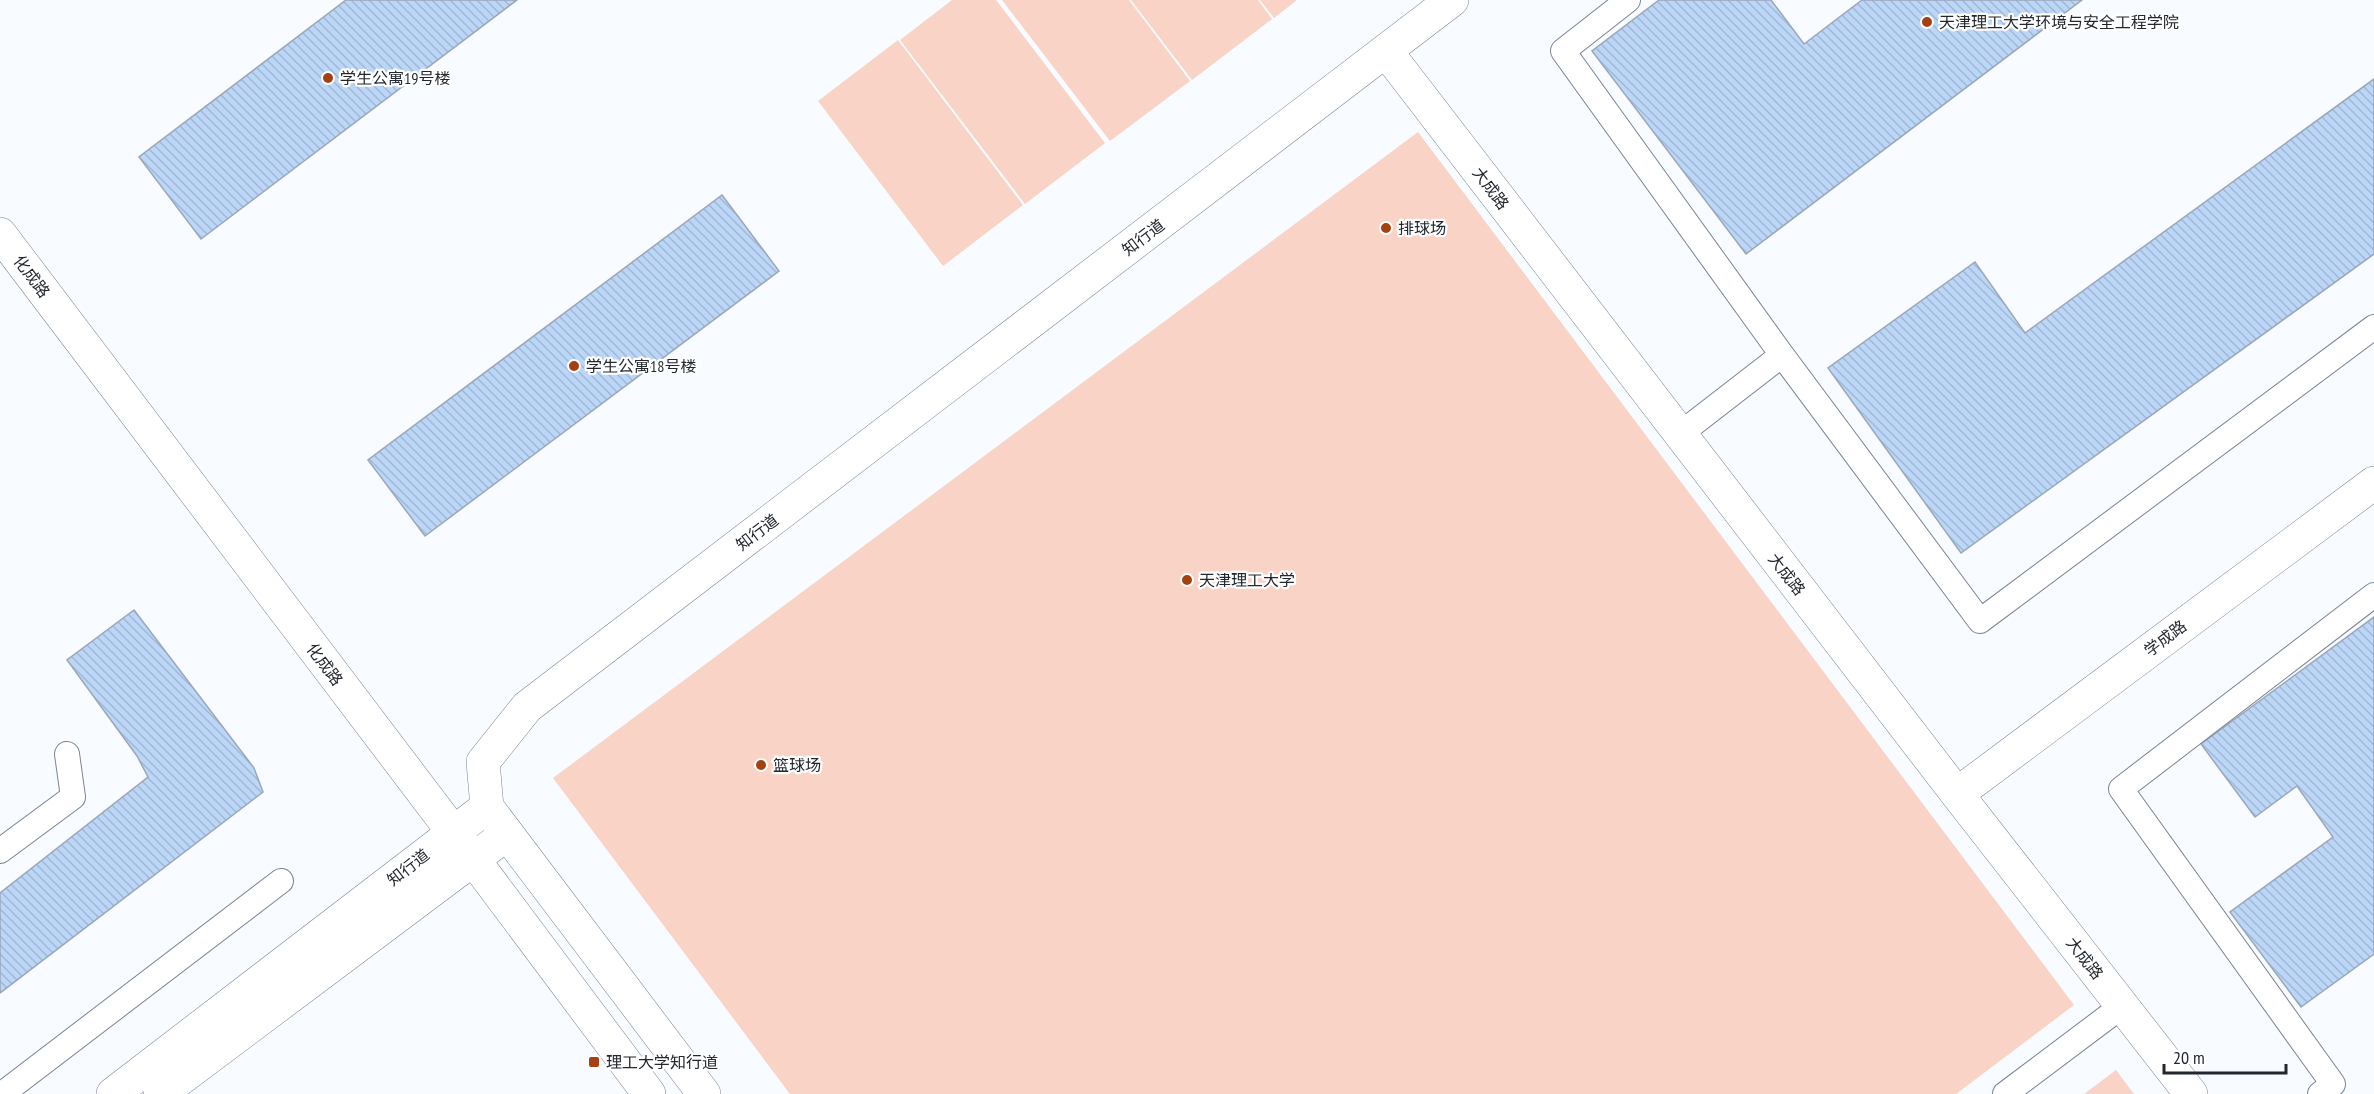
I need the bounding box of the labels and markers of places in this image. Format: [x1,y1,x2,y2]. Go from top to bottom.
place label: 天津理工大学环境与安全工程学院 [1939,12,2179,32]
marker: 天津理工大学环境与安全工程学院 [1920,15,1934,29]
place label: 学生公寓19号楼 [340,68,450,88]
marker: 学生公寓19号楼 [321,71,335,85]
place label: 排球场 [1398,218,1446,238]
marker: 排球场 [1379,221,1393,235]
place label: 学生公寓18号楼 [586,356,696,376]
marker: 学生公寓18号楼 [567,359,581,373]
place label: 天津理工大学 [1199,570,1295,590]
marker: 天津理工大学 [1180,573,1194,587]
place label: 篮球场 [773,755,821,775]
marker: 篮球场 [754,758,768,772]
place label: 理工大学知行道 [606,1052,718,1072]
marker: 理工大学知行道 [587,1055,601,1069]

